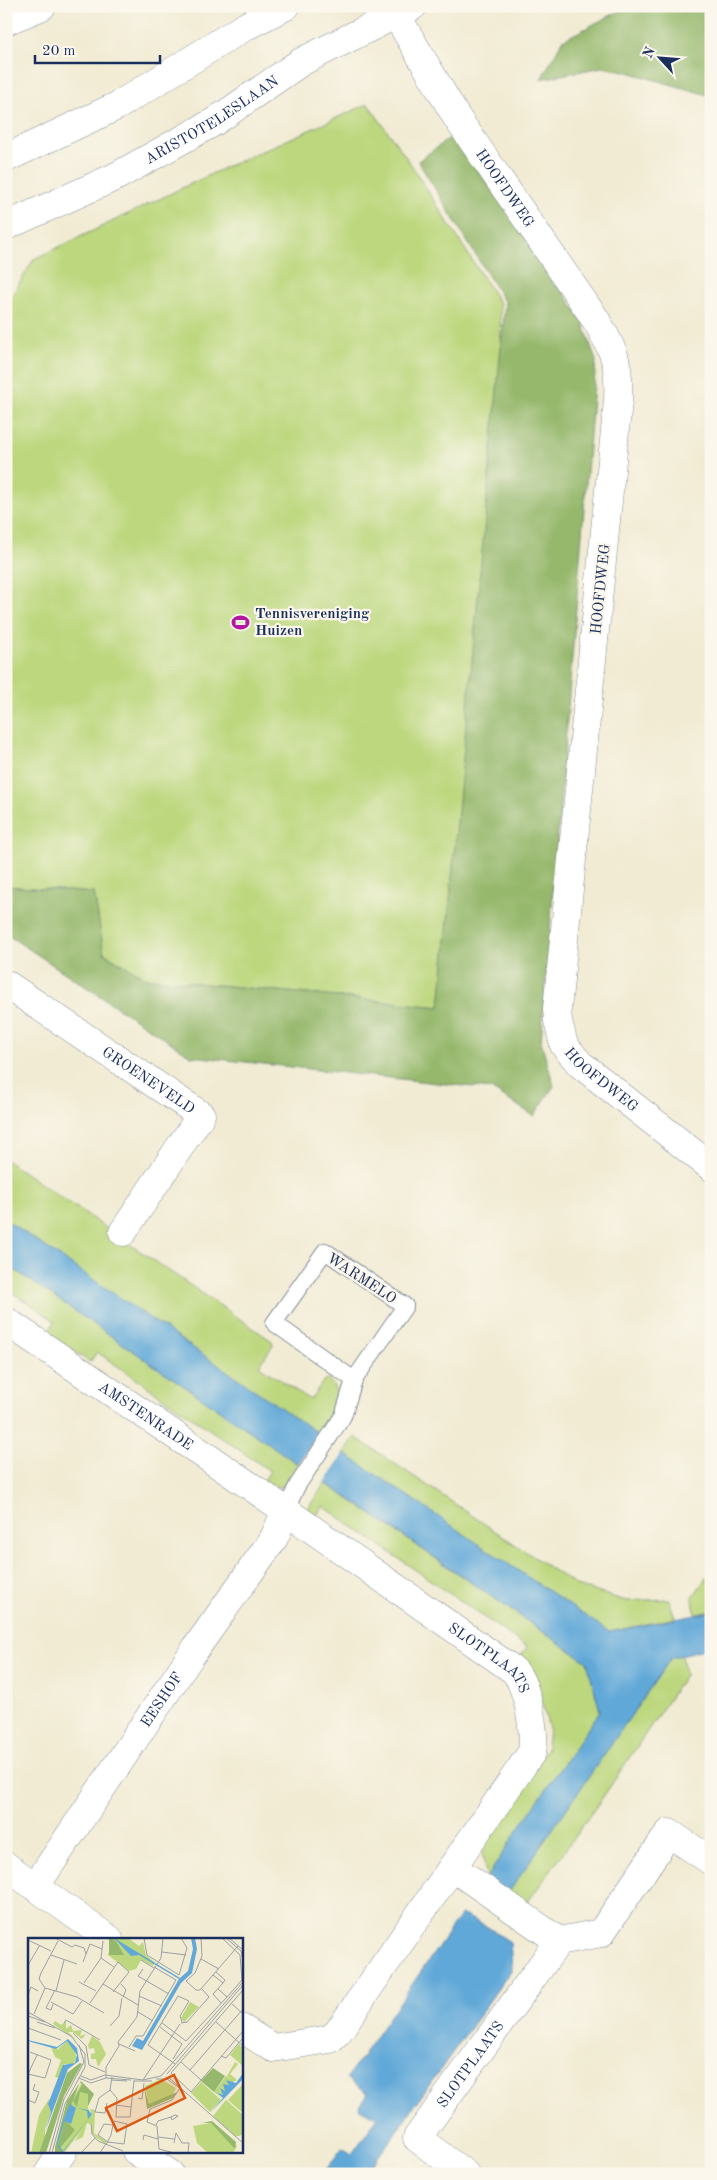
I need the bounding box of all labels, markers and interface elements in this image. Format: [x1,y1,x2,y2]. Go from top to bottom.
scale bar [35,32,160,64]
north arrow [634,32,684,82]
text: 20 m [42,44,76,59]
text: N [641,45,658,61]
street label: ARISTOTELESLAAN [143,74,282,168]
street label: HOOFDWEG [472,147,536,231]
street label: HOOFDWEG [589,543,614,635]
place label: Tennisvereniging Huizen [255,607,370,639]
sports icon: Tennisvereniging Huizen [231,612,251,632]
street label: GROENEVELD [99,1045,197,1118]
street label: HOOFDWEG [561,1045,640,1116]
street label: WARMELO [324,1251,399,1307]
street label: AMSTENRADE [95,1380,195,1454]
street label: SLOTPLAATS [445,1621,531,1695]
street label: EESHOF [139,1670,186,1731]
inset map [28,1938,242,2152]
street label: SLOTPLAATS [435,2019,507,2111]

